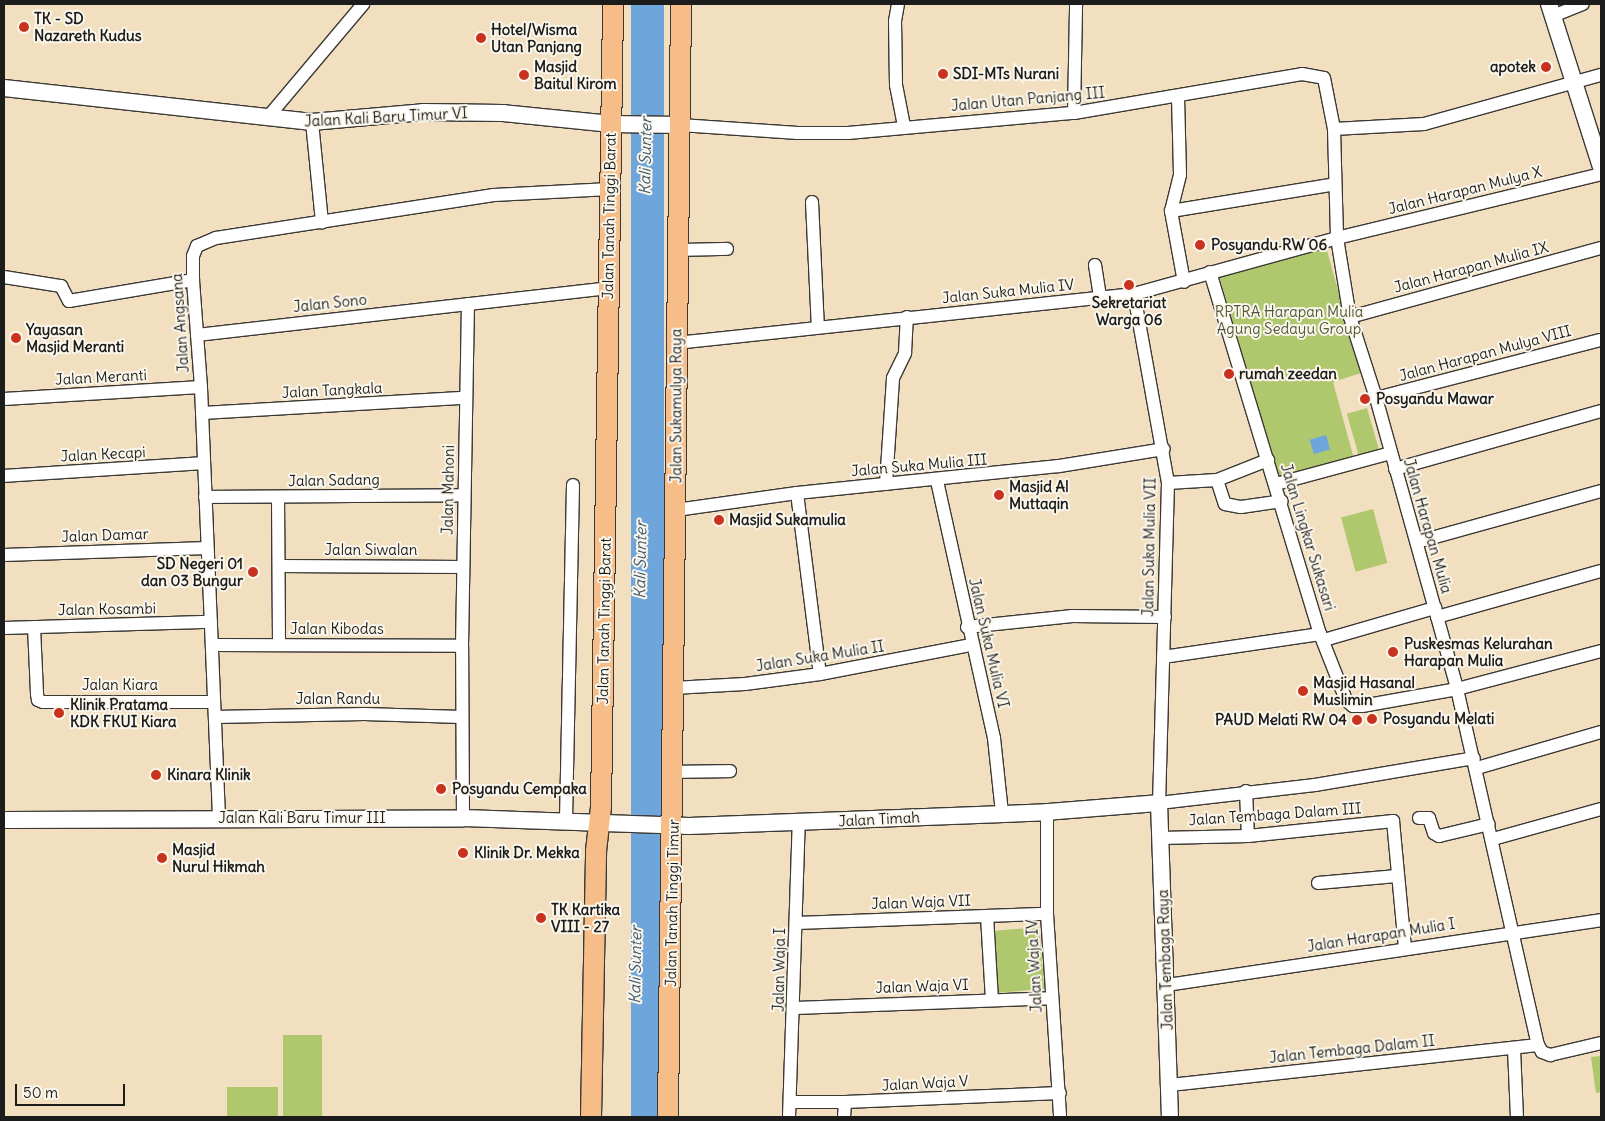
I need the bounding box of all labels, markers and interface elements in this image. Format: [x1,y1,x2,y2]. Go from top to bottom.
place label: TK - SD Nazareth Kudus [34,9,142,44]
place label: Hotel/Wisma Utan Panjang [491,20,582,55]
marker: TK - SD Nazareth Kudus [18,21,30,33]
marker: Hotel/Wisma Utan Panjang [475,32,487,44]
place label: Masjid Baitul Kirom [534,57,617,92]
place label: apotek [1490,58,1536,76]
marker: apotek [1540,61,1552,73]
place label: SDI-MTs Nurani [953,65,1059,83]
marker: SDI-MTs Nurani [937,68,949,80]
marker: Masjid Baitul Kirom [518,69,530,81]
street label: Jalan Utan Panjang III [950,83,1106,115]
street label: Jalan Kali Baru Timur VI [304,104,468,130]
water label: Kali Sunter [635,117,655,195]
street label: Jalan Tanah Tinggi Barat [599,132,619,300]
street label: Jalan Harapan Mulya X [1386,162,1544,218]
place label: Posyandu RW 06 [1211,236,1327,254]
marker: Posyandu RW 06 [1193,238,1207,252]
street label: Jalan Harapan Mulia IX [1392,238,1550,296]
street label: Jalan Angsana [168,273,192,373]
street label: Jalan Suka Mulia IV [941,275,1075,307]
marker: Sekretariat Warga 06 [1123,279,1135,291]
street label: Jalan Sono [292,290,368,316]
place label: Sekretariat Warga 06 [1092,293,1166,328]
park label: RPTRA Harapan Mulia Agung Sedayu Group [1215,302,1363,337]
place label: Yayasan Masjid Meranti [26,320,124,355]
street label: Jalan Harapan Mulya VIII [1397,321,1573,385]
street label: Jalan Sukamulya Raya [667,329,685,483]
marker: Yayasan Masjid Meranti [10,332,22,344]
place label: rumah zeedan [1239,365,1337,383]
street label: Jalan Meranti [55,366,147,388]
marker: rumah zeedan [1223,368,1235,380]
street label: Jalan Tangkala [281,378,383,402]
place label: Posyandu Mawar [1376,390,1494,408]
marker: Posyandu Mawar [1358,392,1372,406]
street label: Jalan Kecapi [60,443,146,465]
street label: Jalan Mahoni [438,445,458,535]
street label: Jalan Suka Mulia III [850,450,988,480]
street label: Jalan Harapan Mulia [1400,456,1456,596]
street label: Jalan Lingkar Sukasari [1277,461,1339,613]
street label: Jalan Sadang [288,470,380,490]
place label: Masjid Al Muttaqin [1009,477,1069,512]
street label: Jalan Suka Mulia VII [1139,477,1159,617]
marker: Masjid Al Muttaqin [993,489,1005,501]
place label: Masjid Sukamulia [729,511,846,529]
marker: Masjid Sukamulia [713,514,725,526]
water label: Kali Sunter [630,521,650,599]
street label: Jalan Damar [61,524,149,546]
street label: Jalan Tanah Tinggi Barat [594,537,614,705]
street label: Jalan Siwalan [325,541,417,559]
place label: SD Negeri 01 dan 03 Bungur [141,554,243,589]
marker: SD Negeri 01 dan 03 Bungur [247,566,259,578]
street label: Jalan Suka Mulia VI [965,576,1013,710]
street label: Jalan Kosambi [58,599,156,619]
street label: Jalan Kibodas [290,620,384,638]
place label: Puskesmas Kelurahan Harapan Mulia [1404,634,1553,669]
street label: Jalan Suka Mulia II [754,637,886,675]
marker: Puskesmas Kelurahan Harapan Mulia [1386,645,1400,659]
place label: Masjid Hasanal Muslimin [1313,673,1415,708]
street label: Jalan Kiara [82,676,158,694]
marker: Masjid Hasanal Muslimin [1297,685,1309,697]
street label: Jalan Randu [296,690,380,708]
place label: Klinik Pratama KDK FKUI Kiara [70,695,176,730]
marker: Klinik Pratama KDK FKUI Kiara [52,706,66,720]
place label: Posyandu Melati [1383,710,1494,728]
place label: PAUD Melati RW 04 [1215,711,1347,729]
marker: Posyandu Melati [1365,712,1379,726]
marker: PAUD Melati RW 04 [1351,714,1363,726]
place label: Kinara Klinik [167,766,251,784]
marker: Kinara Klinik [149,768,163,782]
place label: Posyandu Cempaka [452,780,587,798]
marker: Posyandu Cempaka [434,782,448,796]
street label: Jalan Tembaga Dalam III [1188,799,1362,829]
street label: Jalan Timah [838,808,920,830]
street label: Jalan Kali Baru Timur III [218,809,386,827]
street label: Jalan Tanah Tinggi Timur [662,819,682,987]
place label: Masjid Nurul Hikmah [172,840,265,875]
place label: Klinik Dr. Mekka [474,844,580,862]
marker: Klinik Dr. Mekka [456,846,470,860]
marker: Masjid Nurul Hikmah [156,852,168,864]
street label: Jalan Tembaga Raya [1154,889,1176,1031]
street label: Jalan Waja VII [871,891,971,913]
place label: TK Kartika VIII - 27 [551,900,620,935]
marker: TK Kartika VIII - 27 [535,912,547,924]
street label: Jalan Harapan Mulia I [1306,914,1456,956]
street label: Jalan Waja IV [1023,919,1045,1013]
water label: Kali Sunter [625,926,645,1004]
street label: Jalan Waja I [769,928,789,1012]
street label: Jalan Waja VI [875,975,969,997]
street label: Jalan Tembaga Dalam II [1268,1031,1436,1067]
street label: Jalan Waja V [881,1072,969,1094]
scale bar [18,1074,128,1106]
text: 50 m [23,1083,58,1102]

